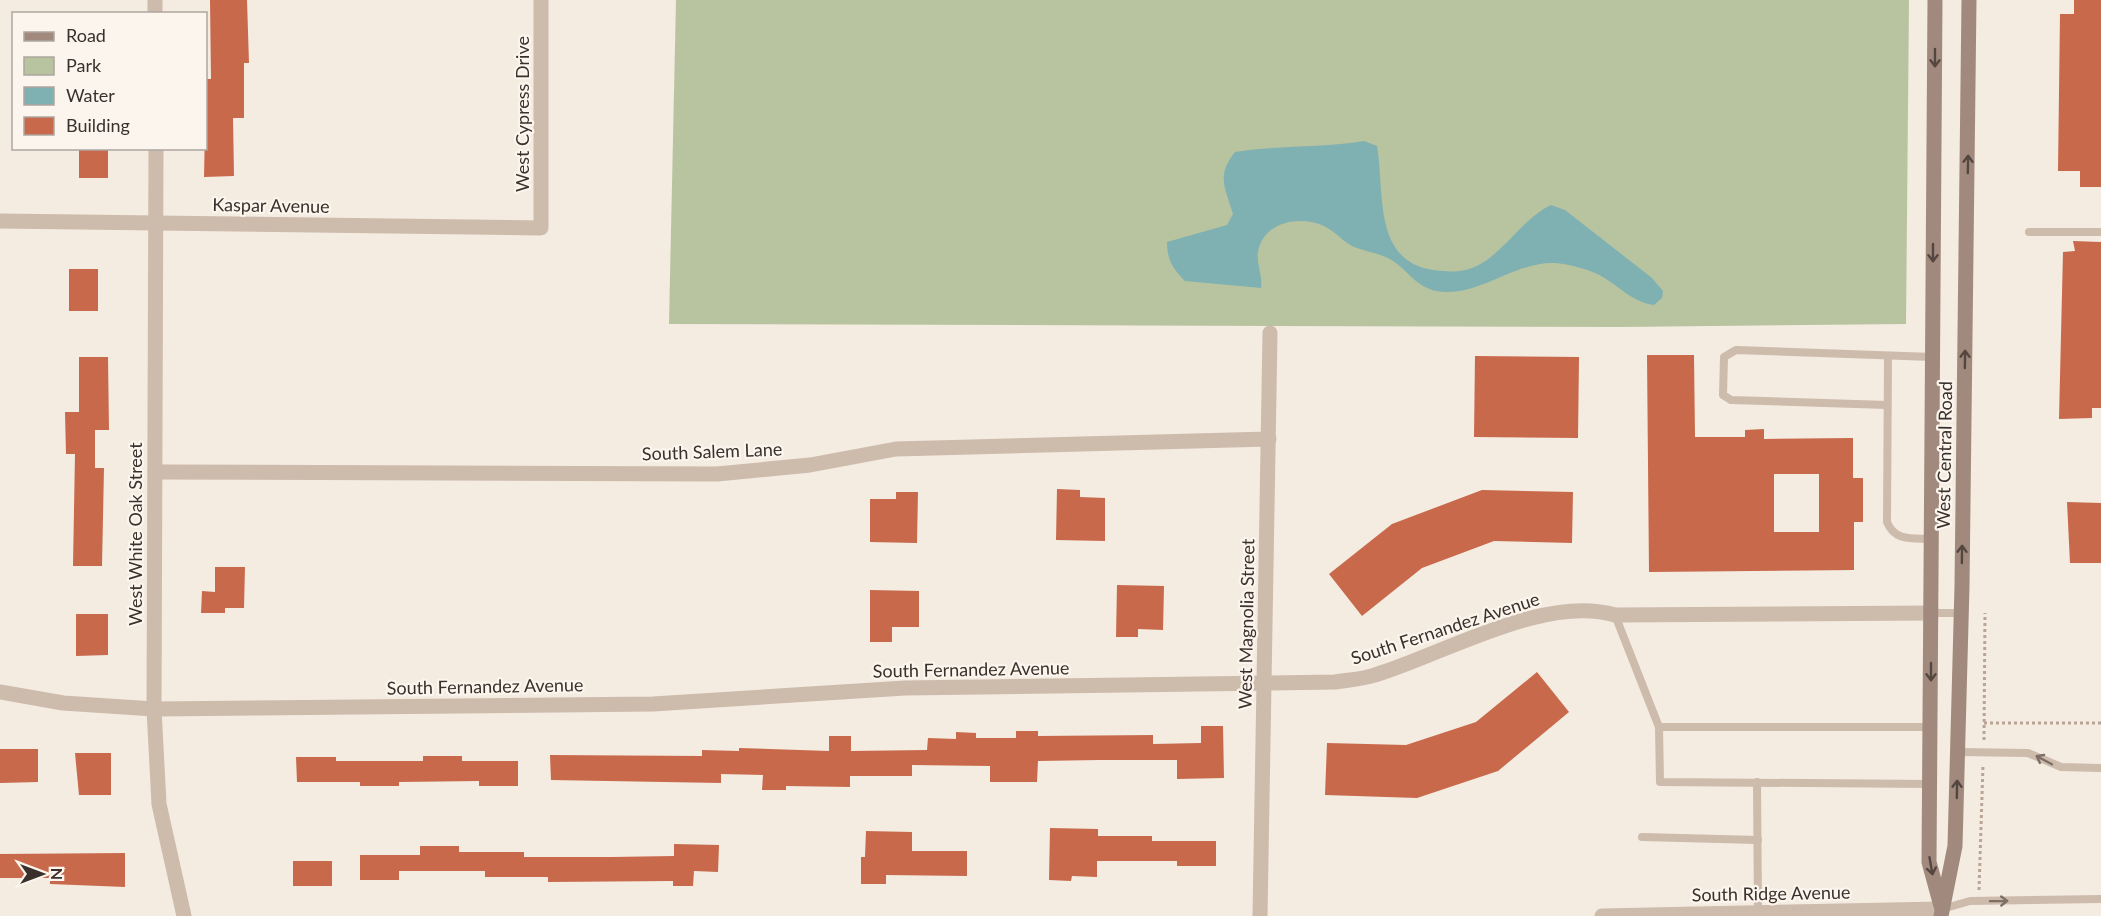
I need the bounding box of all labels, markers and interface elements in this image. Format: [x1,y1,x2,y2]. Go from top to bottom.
legend [12,12,207,150]
text: Road [66,24,106,46]
street label: West Cypress Drive [511,36,533,192]
one-way arrow [1929,48,1941,68]
text: Park [66,54,102,76]
text: Water [66,84,115,106]
text: Building [66,114,130,136]
one-way arrow [1962,155,1974,175]
street label: Kaspar Avenue [212,193,330,217]
one-way arrow [1927,243,1939,263]
one-way arrow [1959,350,1971,370]
street label: West Central Road [1932,381,1956,529]
street label: South Salem Lane [641,438,783,464]
street label: West White Oak Street [124,442,146,626]
street label: West Magnolia Street [1234,538,1258,709]
one-way arrow [1956,545,1968,565]
street label: South Fernandez Avenue [1348,587,1542,669]
street label: South Fernandez Avenue [872,656,1070,682]
one-way arrow [1925,661,1937,681]
street label: South Fernandez Avenue [386,673,584,699]
one-way arrow [2036,754,2053,766]
one-way arrow [1951,779,1962,799]
north arrow [12,844,72,904]
one-way arrow [1926,856,1937,876]
text: N [48,868,67,880]
street label: South Ridge Avenue [1691,881,1851,905]
one-way arrow [1988,895,2008,907]

